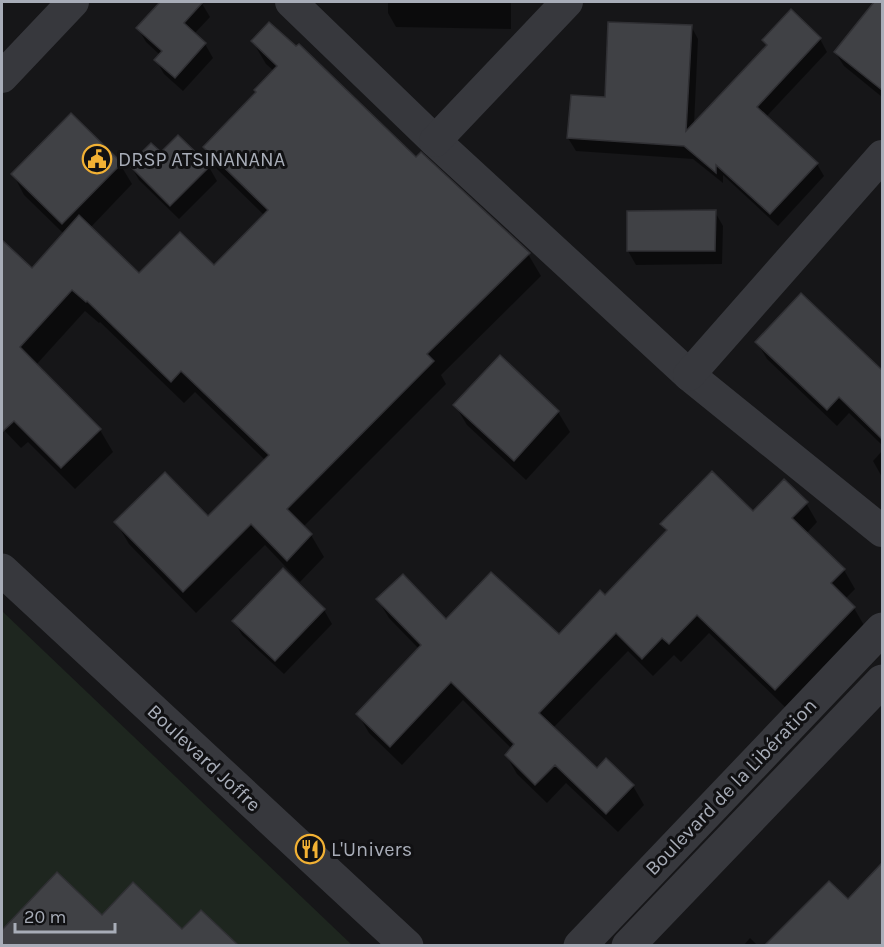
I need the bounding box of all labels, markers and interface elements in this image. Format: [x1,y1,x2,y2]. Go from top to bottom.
public building icon: DRSP ATSINANANA [81,143,113,175]
place label: DRSP ATSINANANA [118,148,285,171]
street label: Boulevard de la Libération [641,694,821,880]
street label: Boulevard Joffre [143,700,265,816]
restaurant icon: L'Univers [294,833,326,865]
place label: L'Univers [331,838,412,861]
scale bar [15,896,116,934]
text: 20 m [24,906,66,928]

